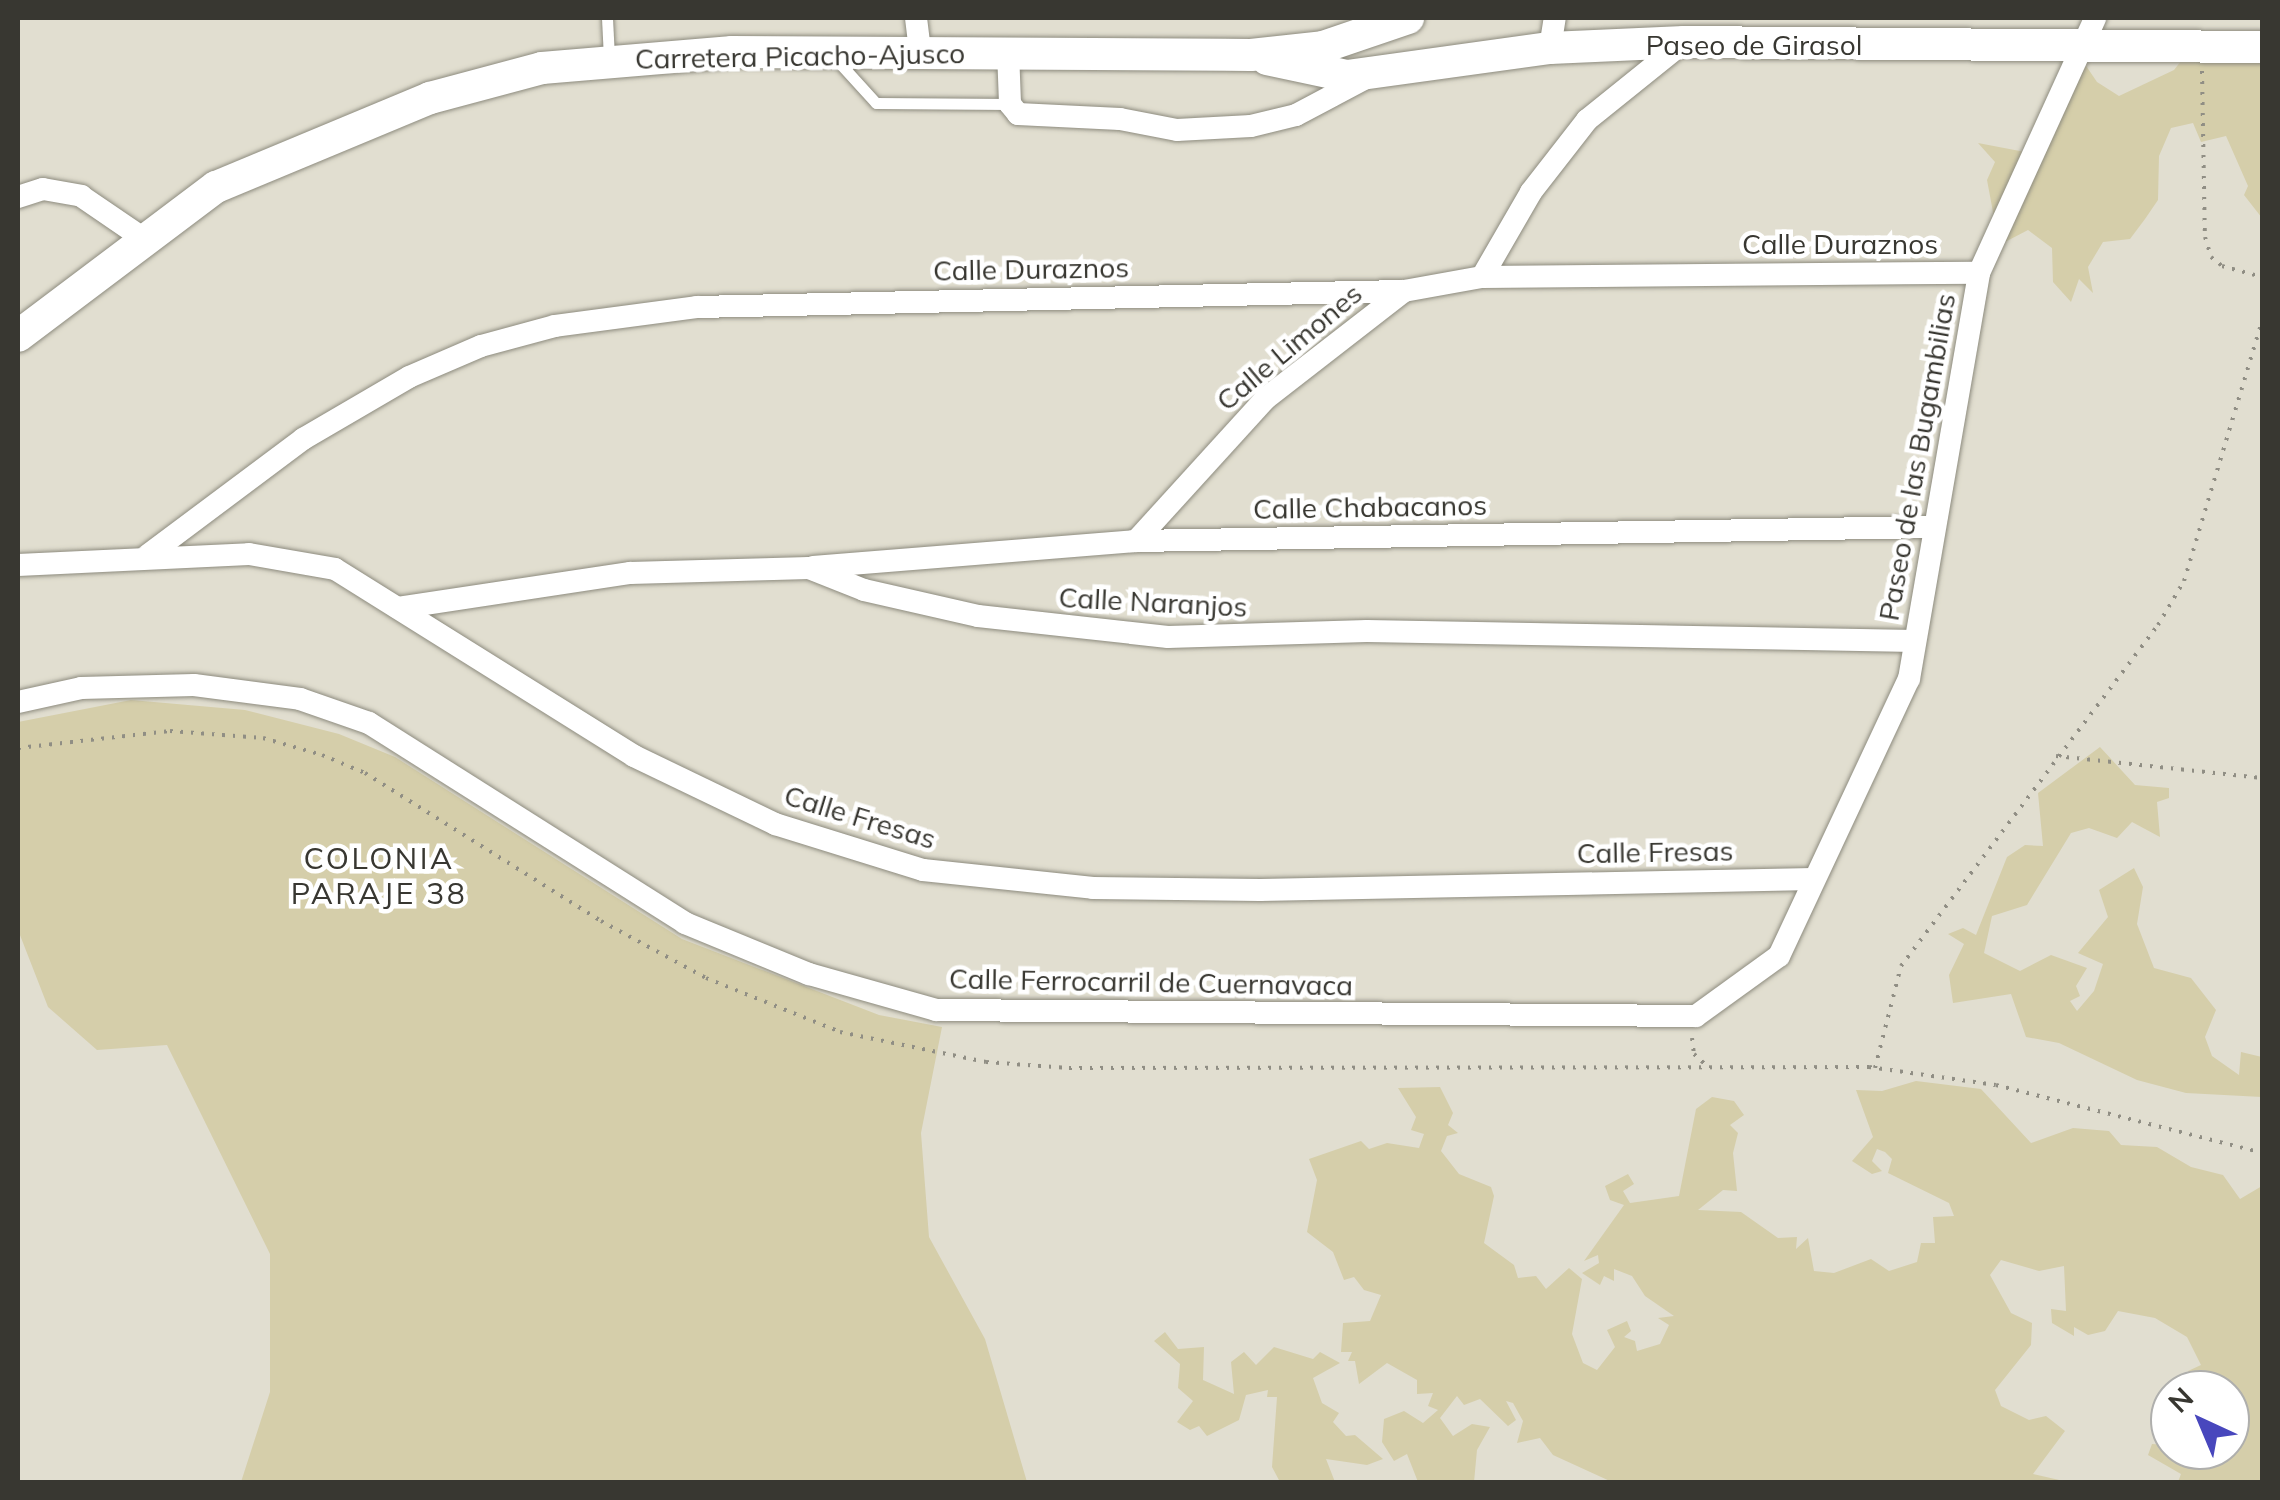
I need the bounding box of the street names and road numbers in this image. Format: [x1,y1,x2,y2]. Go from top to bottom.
street label: Paseo de Girasol [1646,28,1862,62]
street label: Carretera Picacho-Ajusco [635,36,965,76]
street label: Calle Duraznos [1742,227,1938,261]
street label: Calle Duraznos [933,250,1129,288]
street label: Calle Limones [1209,276,1369,418]
street label: Paseo de las Bugambilias [1872,291,1962,623]
street label: Calle Chabacanos [1253,488,1487,526]
street label: Calle Naranjos [1058,580,1248,624]
street label: Calle Fresas [780,778,940,856]
street label: Calle Fresas [1576,834,1734,870]
street label: Calle Ferrocarril de Cuernavaca [949,962,1353,1002]

